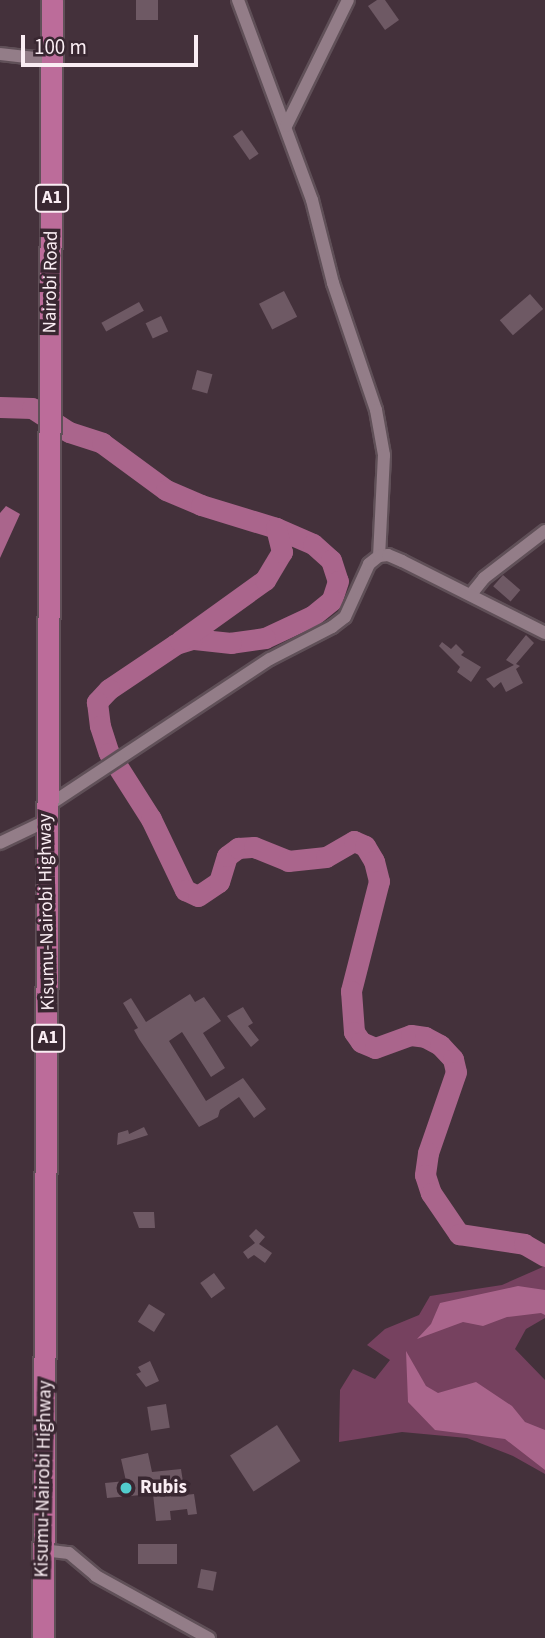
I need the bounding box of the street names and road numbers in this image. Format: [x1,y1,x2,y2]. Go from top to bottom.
road number: A1 [34,183,70,212]
street label: Nairobi Road [39,230,63,334]
street label: Kisumu-Nairobi Highway [34,813,60,1011]
road number: A1 [30,1023,66,1052]
street label: Kisumu-Nairobi Highway [31,1380,57,1578]

